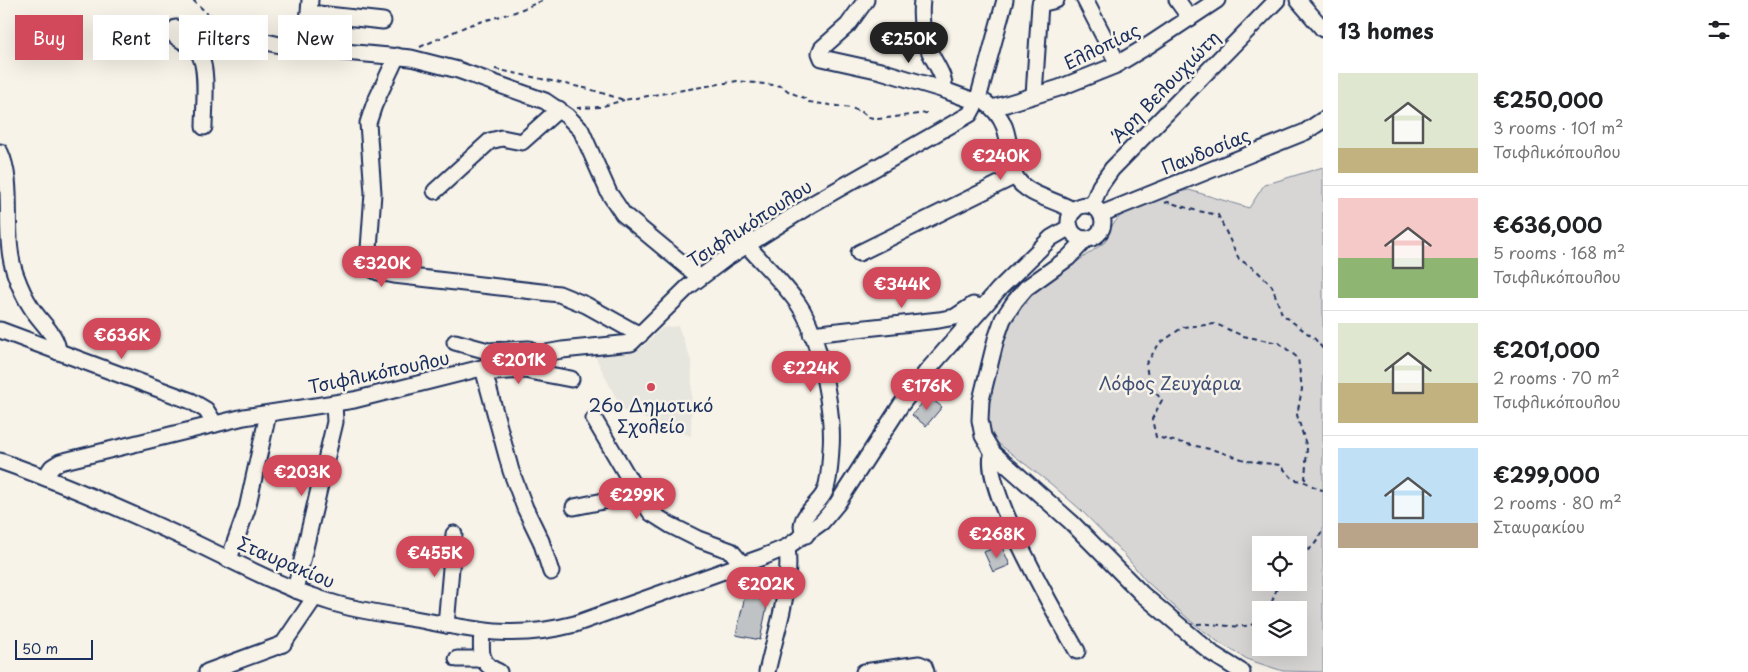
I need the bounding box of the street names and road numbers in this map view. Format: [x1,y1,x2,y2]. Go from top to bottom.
street label: Ελλοπίας [1059,16,1144,76]
street label: Άρη Βελουχιώτη [1104,24,1226,148]
street label: Πανδοσίας [1157,121,1254,181]
street label: Τσιφλικόπουλου [682,172,817,273]
street label: Τσιφλικόπουλου [306,343,452,400]
street label: Σταυρακίου [234,529,339,594]

